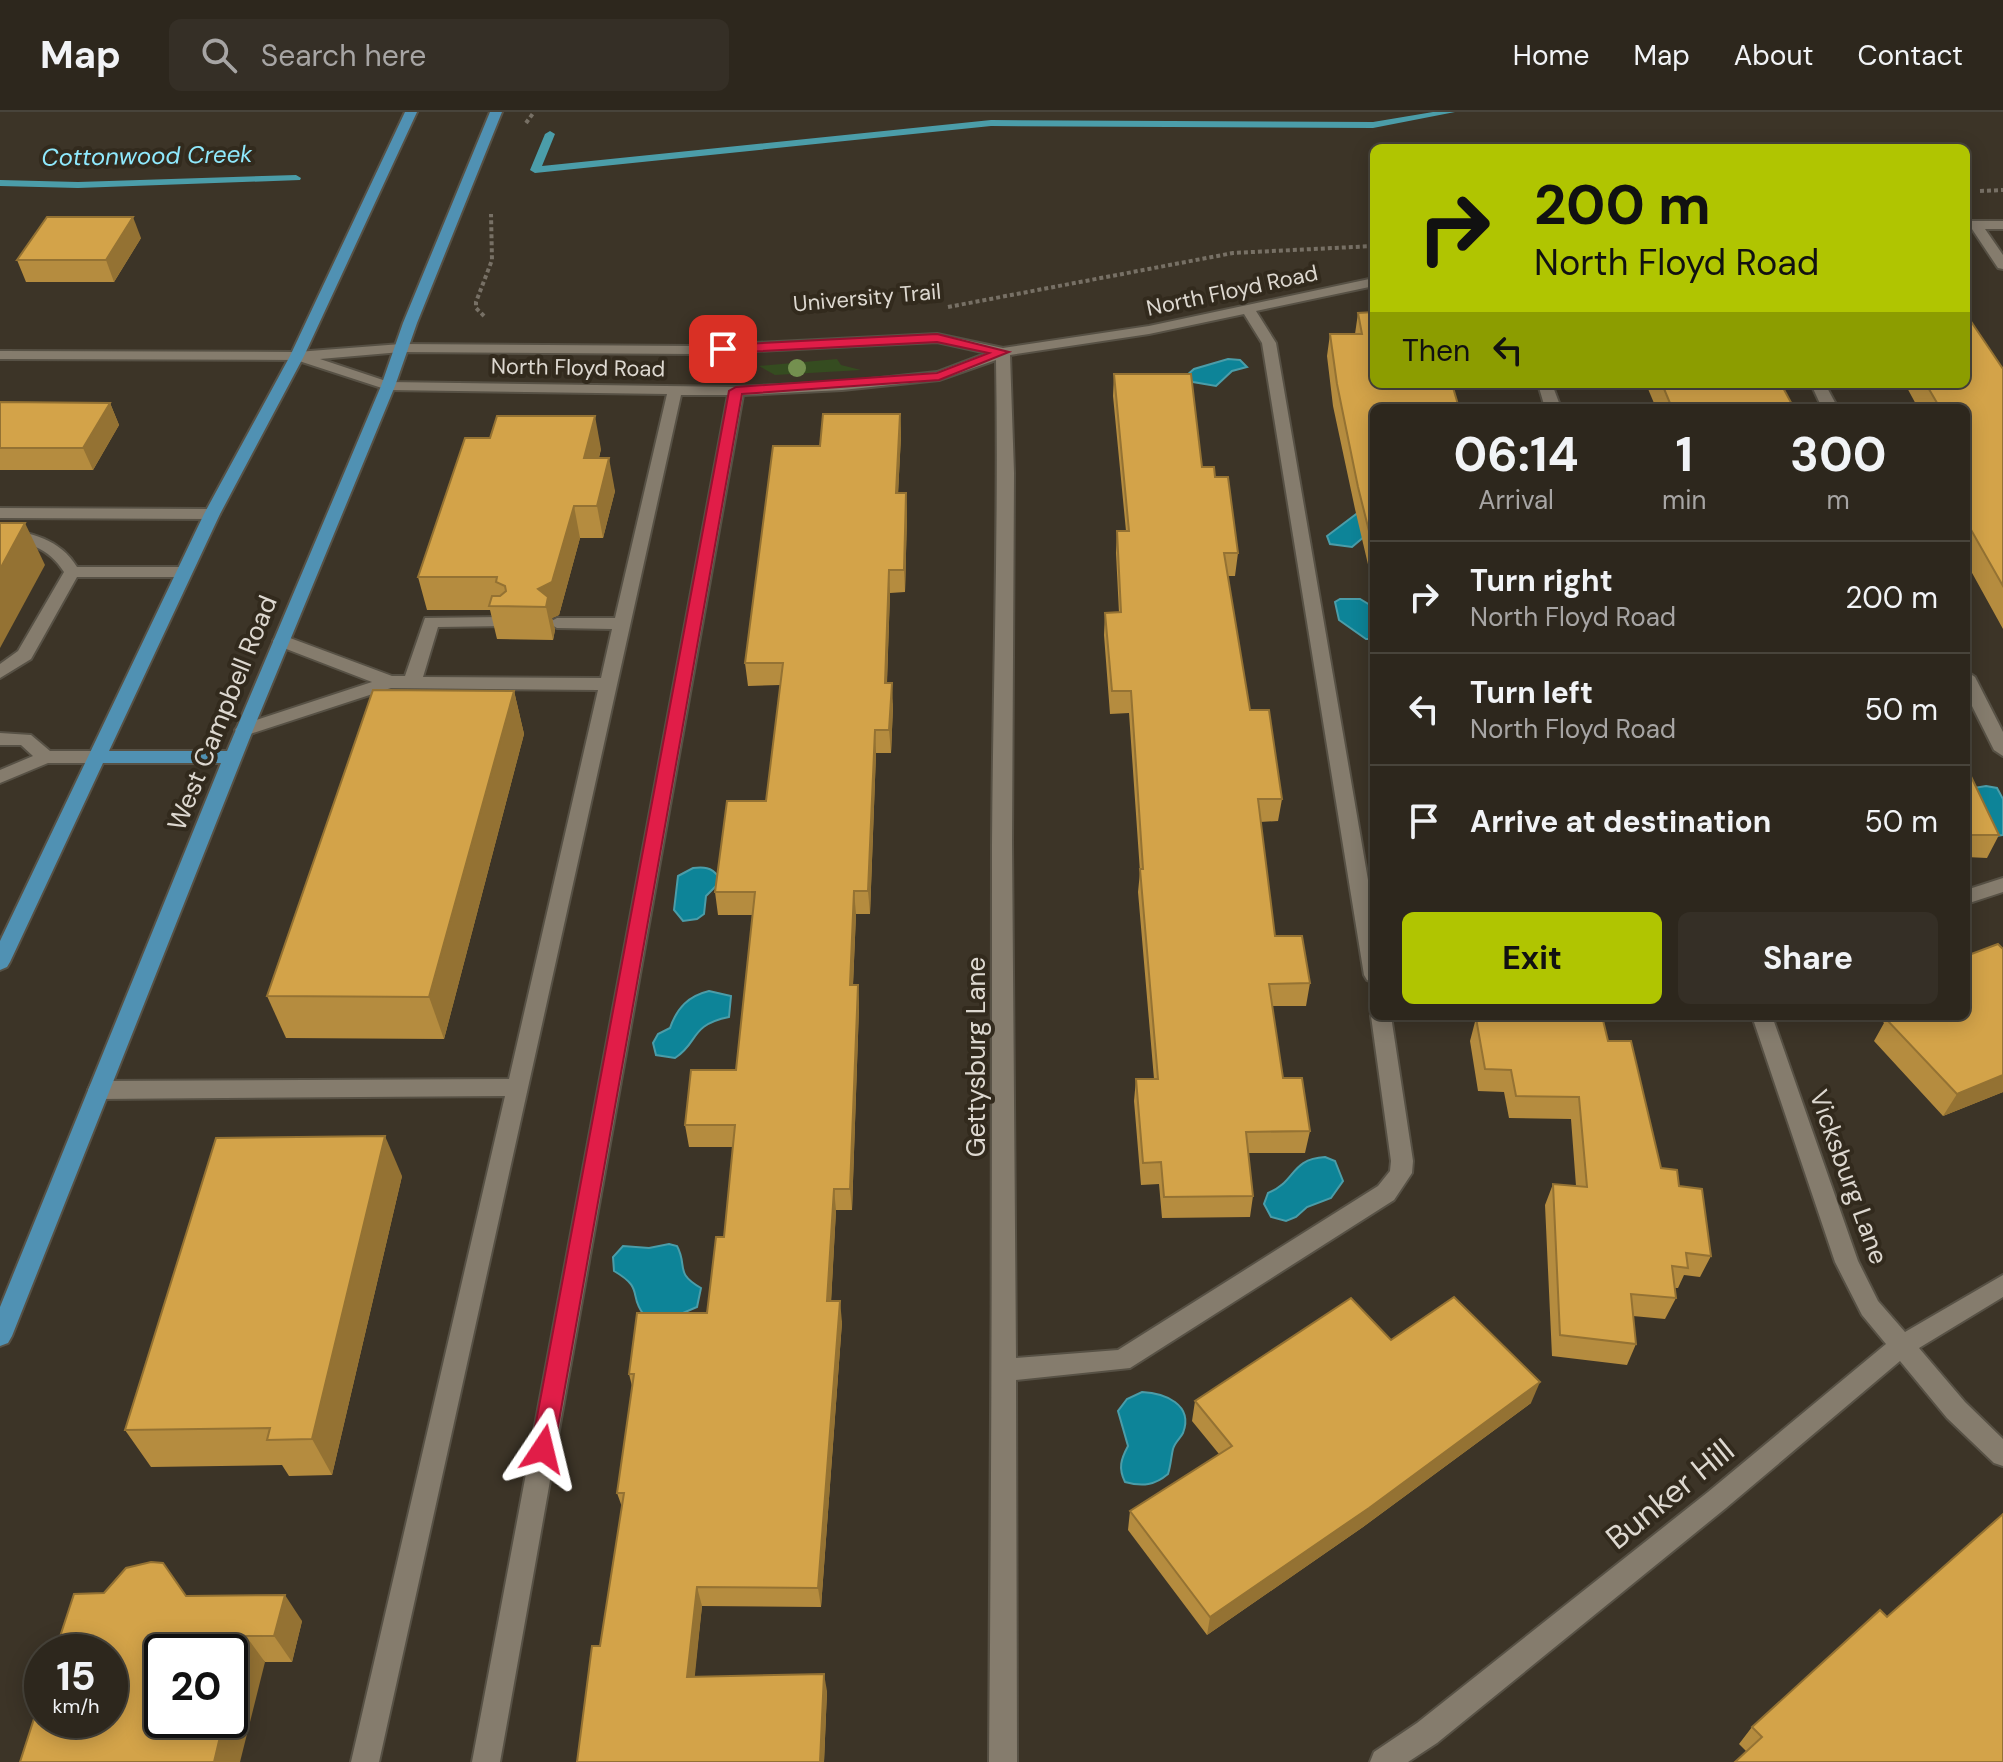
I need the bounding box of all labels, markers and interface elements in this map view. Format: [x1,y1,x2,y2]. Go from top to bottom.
search box [169,19,729,91]
text: Map [40,30,121,80]
icon: search [197,33,241,77]
text: Search here [261,36,426,75]
text: Home [1513,37,1589,74]
text: Map [1633,37,1690,74]
text: About [1734,37,1813,74]
text: Contact [1857,37,1963,74]
water label: Cottonwood Creek [41,138,253,173]
text: 200 m [1534,168,1711,241]
icon: right [1402,176,1506,280]
text: North Floyd Road [1534,239,1819,286]
street label: North Floyd Road [1144,258,1320,323]
street label: University Trail [792,277,942,318]
pin [689,315,757,383]
icon: arrive [701,327,745,371]
icon: left [1486,328,1530,372]
text: Then [1402,331,1470,370]
street label: North Floyd Road [491,351,665,384]
text: 06:14 [1454,423,1579,486]
text: 1 [1676,423,1693,486]
text: 300 [1790,423,1886,486]
text: Arrival [1478,483,1554,517]
text: min [1662,483,1706,517]
text: m [1827,483,1850,517]
text: Turn right [1470,561,1613,600]
icon: right [1402,575,1446,619]
text: 200 m [1845,578,1938,617]
street label: West Campbell Road [159,590,285,836]
text: North Floyd Road [1470,600,1676,634]
text: Turn left [1470,673,1593,712]
icon: left [1402,687,1446,731]
text: 50 m [1864,690,1938,729]
text: North Floyd Road [1470,712,1676,746]
icon: arrive [1402,799,1446,843]
text: Arrive at destination [1470,802,1771,841]
text: 50 m [1864,802,1938,841]
button: Exit [1402,912,1662,1004]
button: Share [1678,912,1938,1004]
street label: Gettysburg Lane [959,957,993,1157]
street label: Vicksburg Lane [1802,1085,1896,1269]
position arrow [501,1407,585,1491]
street label: Bunker Hill [1597,1429,1743,1559]
speed limit sign: 20 [144,1634,248,1738]
text: 15 [56,1650,96,1702]
text: km/h [52,1693,100,1719]

